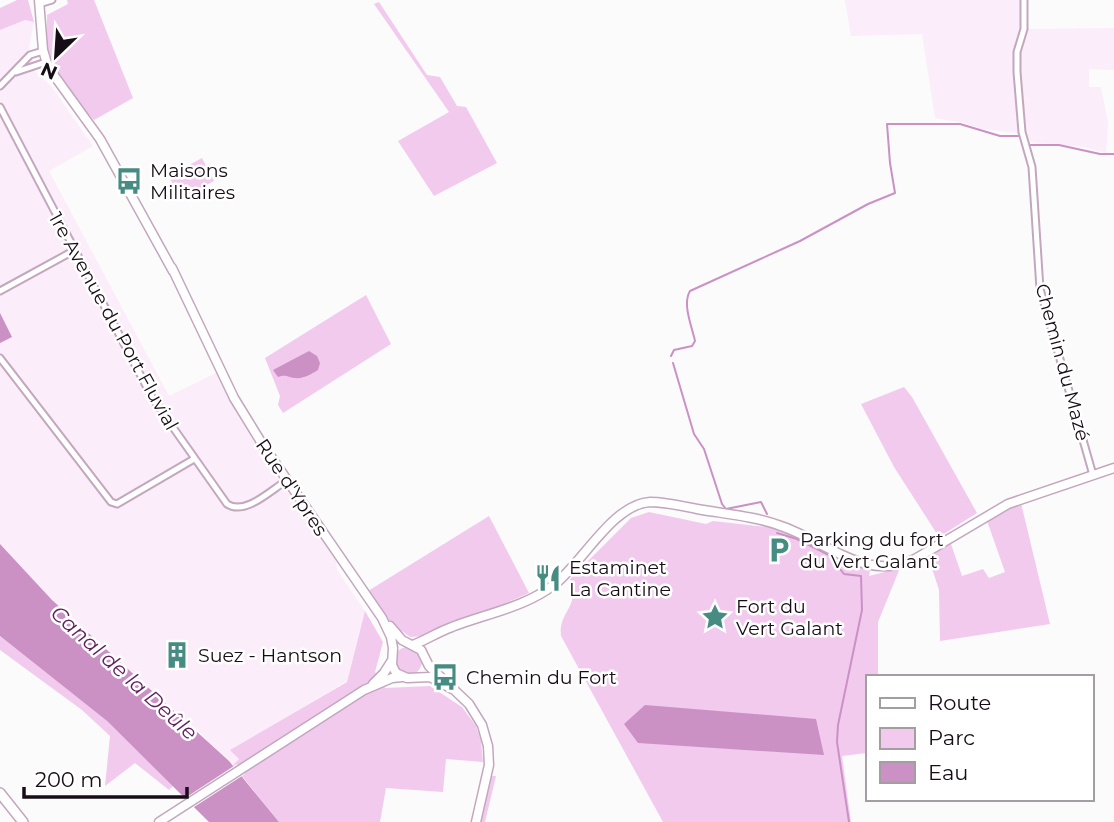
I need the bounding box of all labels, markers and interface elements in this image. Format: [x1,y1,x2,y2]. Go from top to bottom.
north arrow [21,21,91,91]
text: N [37,57,61,85]
place label: Maisons Militaires [150,159,235,204]
bus stop icon: Maisons Militaires [114,166,144,196]
street label: 1re Avenue du Port Fluvial [44,208,183,434]
street label: Chemin du Mazé [1030,281,1095,443]
street label: Rue d'Ypres [251,434,332,540]
place label: Parking du fort du Vert Galant [800,528,944,573]
parking icon: Parking du fort du Vert Galant [764,535,794,565]
place label: Estaminet La Cantine [569,556,671,601]
restaurant icon: Estaminet La Cantine [533,563,563,593]
place label: Fort du Vert Galant [736,595,843,640]
water label: Canal de la Deûle [46,600,203,745]
place icon: Fort du Vert Galant [700,602,730,632]
building icon: Suez - Hantson [162,640,192,670]
place label: Suez - Hantson [198,644,342,667]
bus stop icon: Chemin du Fort [430,662,460,692]
place label: Chemin du Fort [466,666,617,689]
legend [866,675,1093,801]
text: Route [928,690,991,715]
text: Parc [928,725,975,750]
scale bar [24,756,187,800]
text: Eau [928,760,968,785]
text: 200 m [35,767,102,792]

